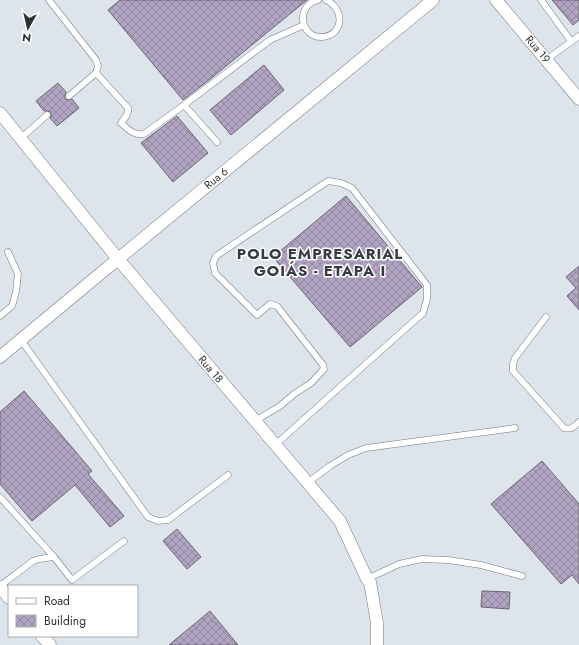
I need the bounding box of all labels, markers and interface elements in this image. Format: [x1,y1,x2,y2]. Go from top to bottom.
north arrow [8,8,48,48]
text: N [21,29,32,46]
street label: Rua 19 [522,32,554,66]
street label: Rua 6 [201,163,231,193]
district label: POLO EMPRESARIAL GOIÁS - ETAPA I [237,243,403,282]
street label: Rua 18 [195,352,227,386]
legend [8,585,138,637]
text: Road [44,592,70,610]
text: Building [44,612,86,630]

